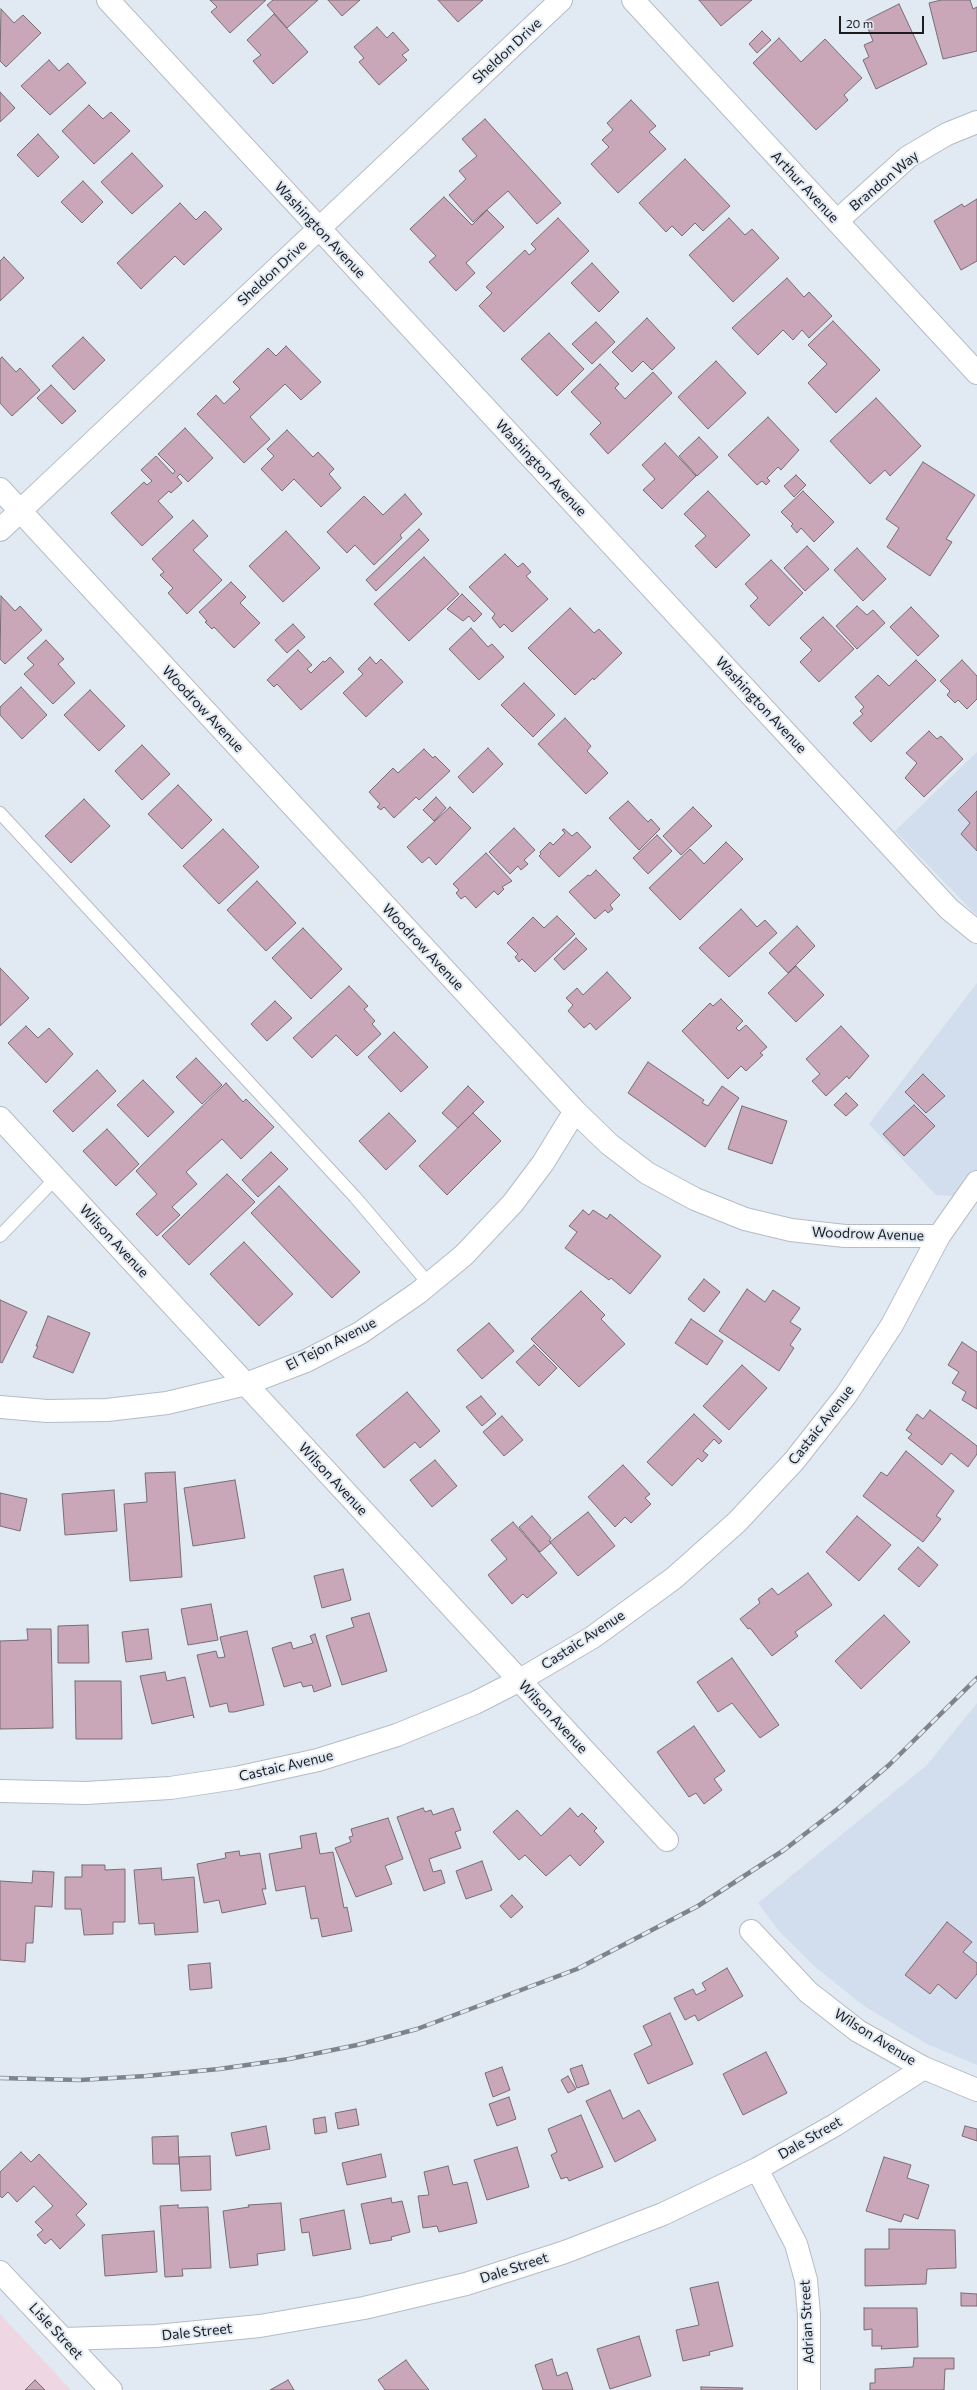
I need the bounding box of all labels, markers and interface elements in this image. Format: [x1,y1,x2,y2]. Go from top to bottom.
scale bar [841,8,926,34]
street label: Sheldon Drive [469,15,545,87]
text: 20 m [846,16,873,30]
street label: Brandon Way [846,147,922,215]
street label: Arthur Avenue [768,148,842,226]
street label: Washington Avenue [271,178,369,282]
street label: Sheldon Drive [234,237,310,309]
street label: Washington Avenue [492,416,590,520]
street label: Washington Avenue [712,653,810,757]
street label: Woodrow Avenue [159,662,247,756]
street label: Woodrow Avenue [379,900,467,994]
street label: Wilson Avenue [76,1201,152,1281]
street label: Woodrow Avenue [812,1224,924,1244]
street label: El Tejon Avenue [283,1314,379,1374]
street label: Castaic Avenue [785,1382,857,1468]
street label: Wilson Avenue [295,1439,371,1519]
street label: Castaic Avenue [538,1607,628,1673]
street label: Wilson Avenue [515,1677,591,1757]
street label: Castaic Avenue [237,1747,335,1785]
street label: Wilson Avenue [831,2005,919,2069]
street label: Dale Street [775,2113,845,2163]
street label: Dale Street [478,2249,550,2287]
street label: Adrian Street [796,2280,818,2364]
street label: Lisle Street [26,2299,86,2363]
street label: Dale Street [161,2320,233,2344]

